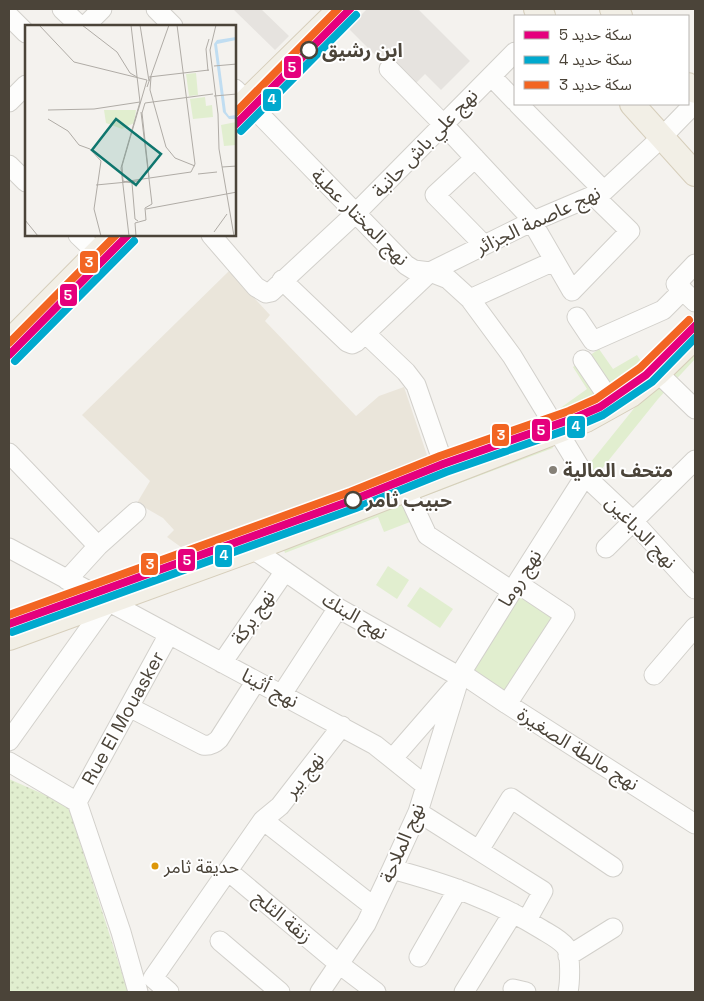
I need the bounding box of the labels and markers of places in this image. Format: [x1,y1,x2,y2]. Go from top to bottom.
place label: ابن رشيق [322,38,403,63]
marker: ابن رشيق [300,41,318,59]
place label: متحف المالية [563,458,673,483]
marker: متحف المالية [547,464,559,476]
place label: حبيب ثامر [365,488,452,513]
marker: حبيب ثامر [344,491,362,509]
place label: حديقة ثامر [163,855,239,878]
marker: حديقة ثامر [150,861,160,871]

